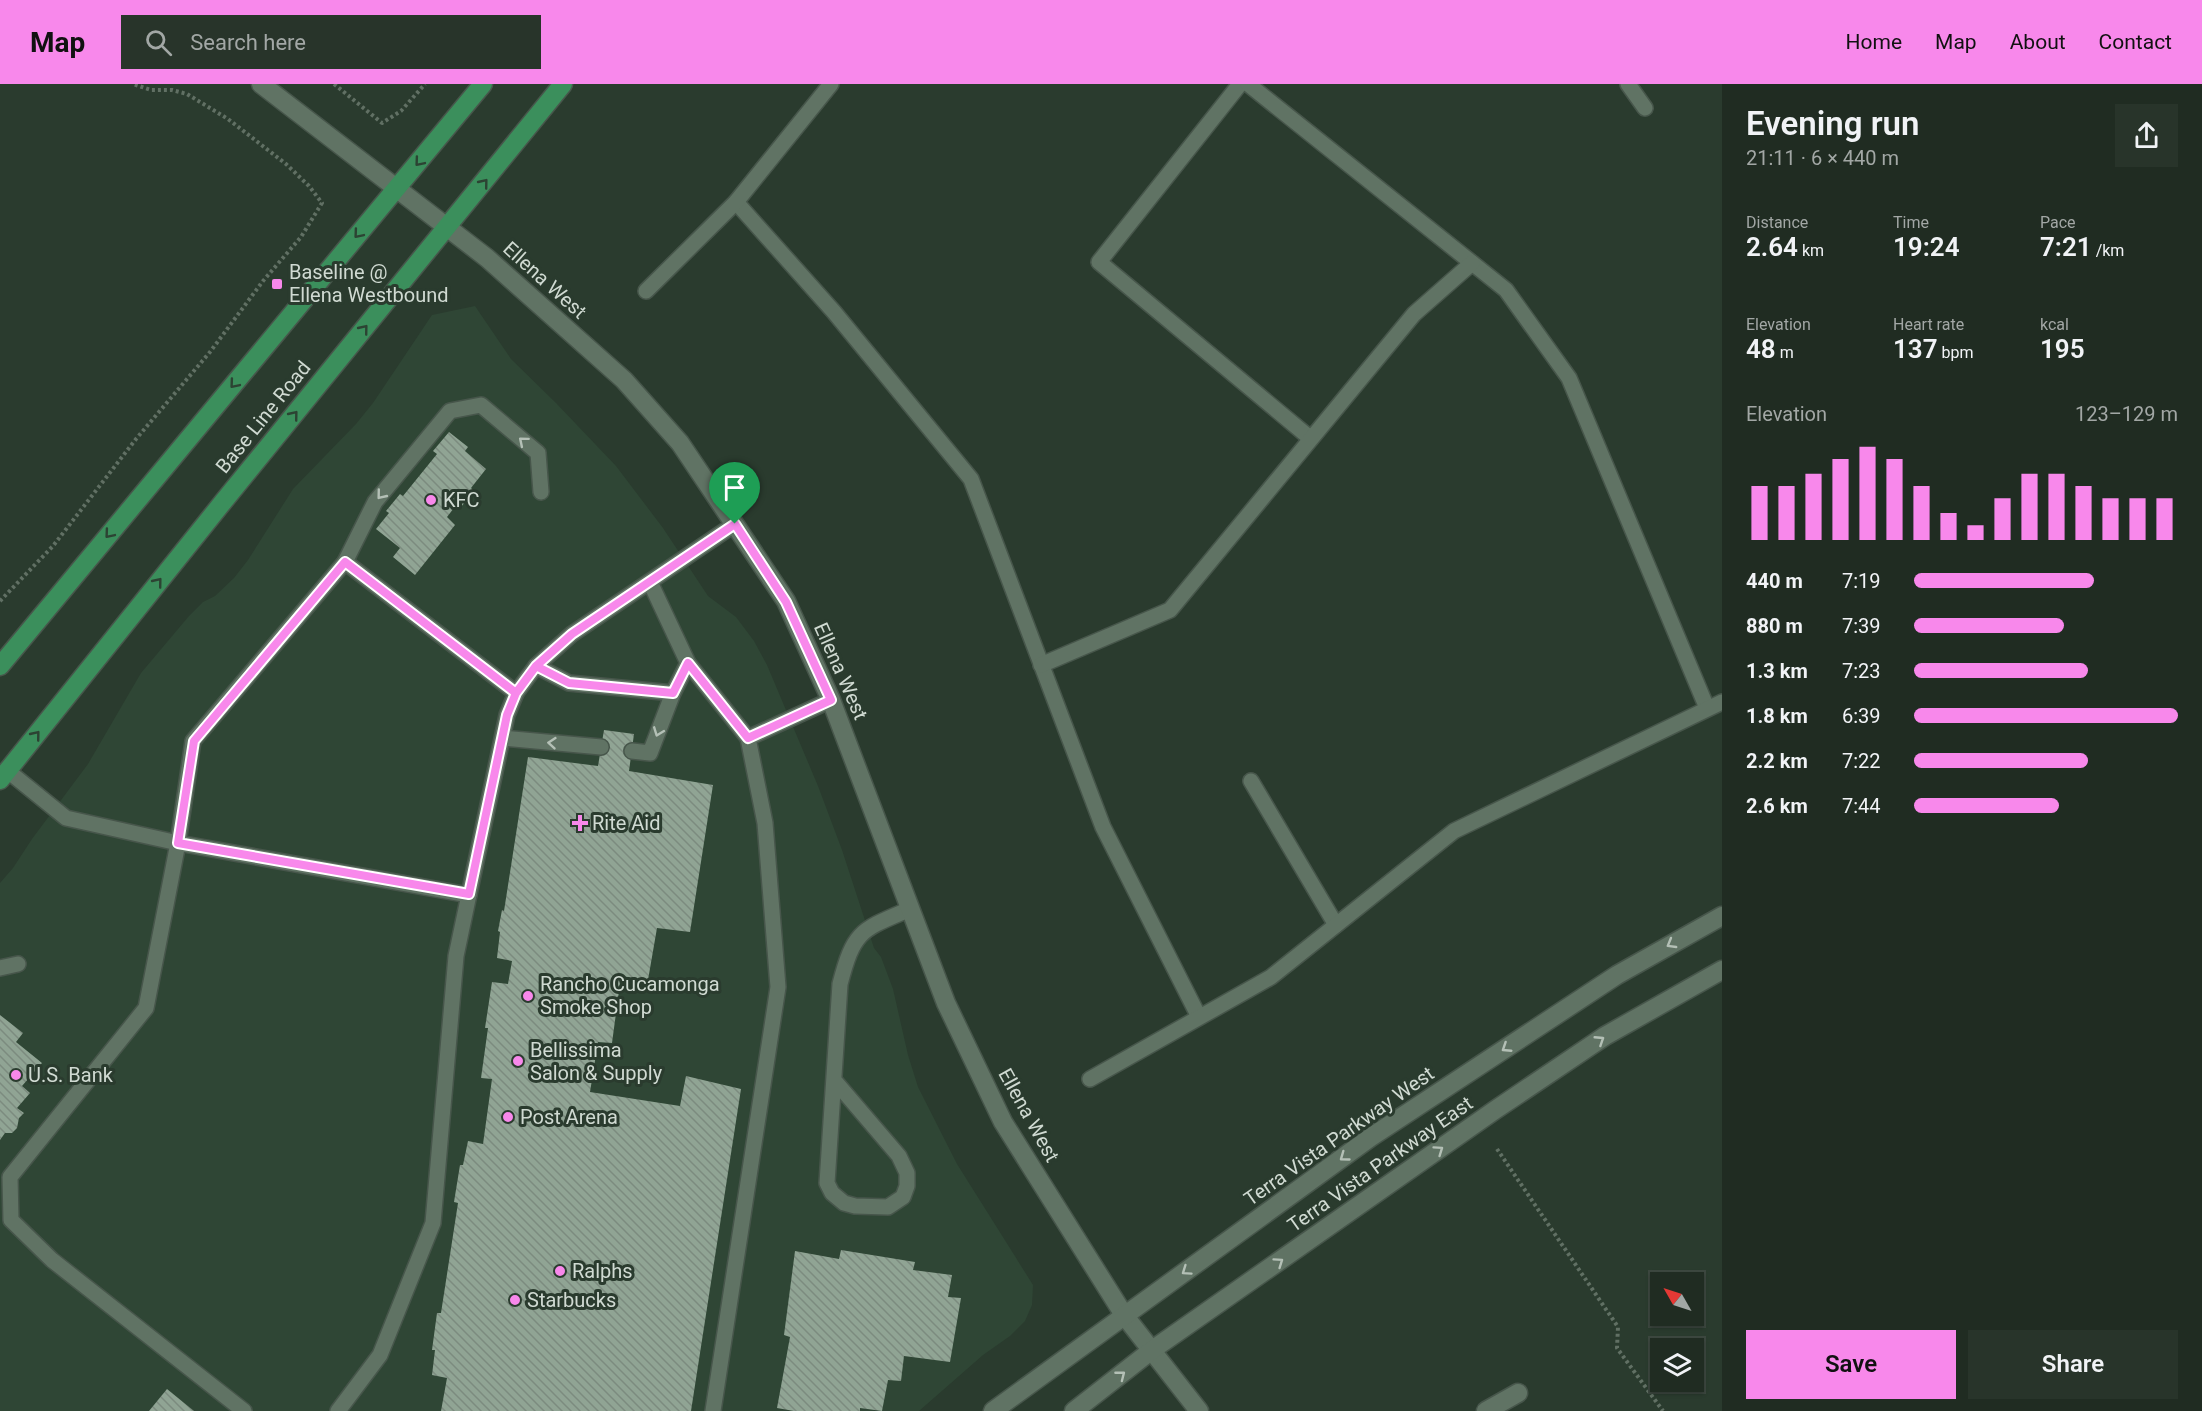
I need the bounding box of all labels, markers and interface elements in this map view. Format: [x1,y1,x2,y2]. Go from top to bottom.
search box [121,15,541,69]
text: Map [30,26,85,59]
icon: search [142,26,175,59]
text: Search here [190,30,306,55]
text: Home [1846,30,1902,54]
text: Map [1935,30,1977,54]
text: About [2010,30,2066,54]
text: Contact [2099,30,2172,54]
text: Evening run [1746,104,1919,143]
button: share [2115,104,2178,167]
text: 21:11 · 6 × 440 m [1746,146,1899,170]
one-way arrow [415,155,426,166]
one-way arrow [476,179,487,190]
text: Distance [1746,213,1808,232]
text: Time [1893,213,1929,232]
text: Pace [2040,213,2076,232]
one-way arrow [355,227,366,238]
text: 2.64 [1746,232,1798,262]
text: 19:24 [1893,232,1960,262]
text: 7:21 [2040,232,2092,262]
street label: Ellena West [499,236,591,324]
text: km [1798,241,1824,260]
text: /km [2092,241,2124,260]
place label: Baseline @ Ellena Westbound [289,260,448,307]
marker: Baseline @ Ellena Westbound [270,277,284,291]
text: Elevation [1746,315,1811,334]
text: Heart rate [1893,315,1964,334]
text: kcal [2040,315,2069,334]
one-way arrow [357,325,368,336]
text: 48 [1746,334,1776,364]
text: 137 [1893,334,1938,364]
text: 195 [2040,334,2085,364]
text: m [1776,343,1794,362]
text: bpm [1938,343,1974,362]
street label: Base Line Road [210,356,316,478]
one-way arrow [230,377,241,388]
text: Elevation [1746,402,1827,426]
text: 123–129 m [2075,402,2178,426]
one-way arrow [287,411,298,422]
one-way arrow [519,437,530,448]
pin [709,462,760,524]
icon: arrive [718,471,751,504]
one-way arrow [377,488,388,499]
place label: KFC [443,488,480,512]
marker: KFC [424,493,438,507]
one-way arrow [106,527,117,538]
text: 440 m [1746,569,1803,593]
text: 7:19 [1842,569,1881,593]
one-way arrow [151,578,162,589]
text: 880 m [1746,614,1803,638]
text: 7:39 [1842,614,1881,638]
street label: Ellena West [809,619,873,723]
text: 1.3 km [1746,659,1808,683]
text: 7:23 [1842,659,1881,683]
text: 1.8 km [1746,704,1808,728]
text: 6:39 [1842,704,1881,728]
one-way arrow [653,725,665,736]
one-way arrow [29,731,40,742]
one-way arrow [547,737,556,750]
text: 2.2 km [1746,749,1808,773]
text: 7:22 [1842,749,1881,773]
text: 2.6 km [1746,794,1808,818]
text: 7:44 [1842,794,1881,818]
place label: Rite Aid [592,811,661,835]
marker: Rite Aid [573,816,587,830]
one-way arrow [1667,937,1677,948]
place label: Rancho Cucamonga Smoke Shop [540,972,720,1019]
marker: Rancho Cucamonga Smoke Shop [521,989,535,1003]
one-way arrow [1594,1035,1604,1047]
place label: Bellissima Salon & Supply [530,1038,663,1085]
one-way arrow [1502,1041,1513,1052]
marker: Bellissima Salon & Supply [511,1054,525,1068]
street label: Terra Vista Parkway West [1239,1061,1439,1211]
place label: U.S. Bank [28,1063,114,1087]
street label: Ellena West [993,1064,1065,1166]
marker: U.S. Bank [9,1068,23,1082]
street label: Terra Vista Parkway East [1283,1091,1477,1237]
place label: Post Arena [520,1105,618,1129]
marker: Post Arena [501,1110,515,1124]
one-way arrow [1432,1146,1443,1157]
one-way arrow [1340,1150,1351,1161]
one-way arrow [1273,1258,1284,1269]
place label: Ralphs [572,1259,633,1283]
marker: Ralphs [553,1264,567,1278]
one-way arrow [1182,1264,1193,1275]
north arrow [1650,1272,1704,1326]
map controls [1650,1272,1704,1392]
place label: Starbucks [527,1288,616,1312]
marker: Starbucks [508,1293,522,1307]
button: Save [1746,1330,1956,1399]
button: Share [1968,1330,2178,1399]
button: layers [1650,1338,1704,1392]
one-way arrow [1114,1372,1125,1383]

